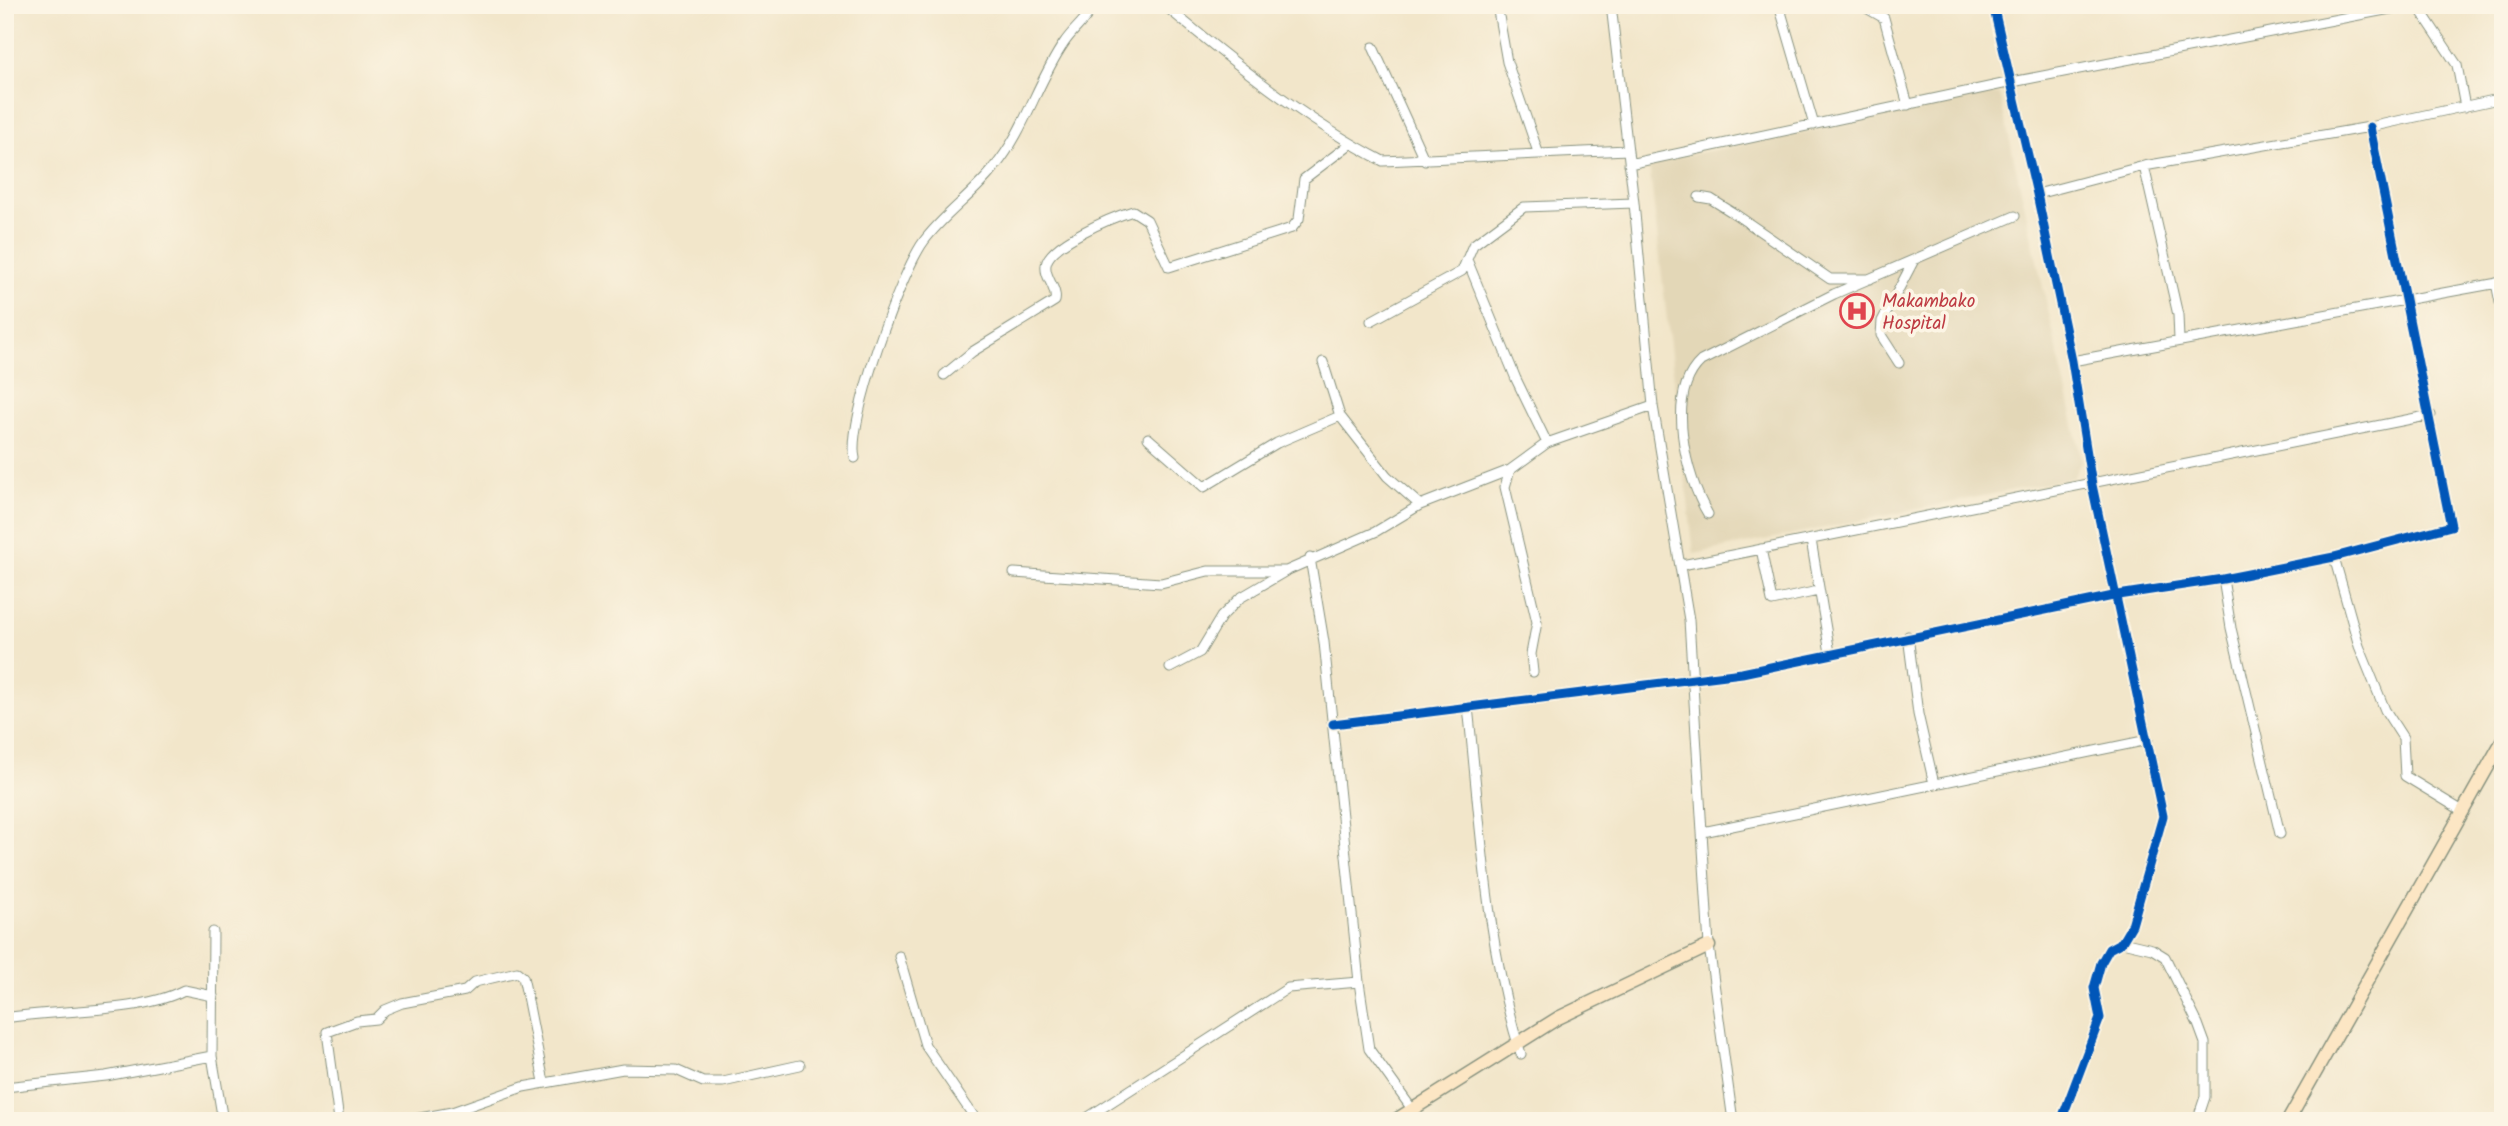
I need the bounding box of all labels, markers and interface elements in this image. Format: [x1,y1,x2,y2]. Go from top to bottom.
place label: Makambako Hospital [1882,287,1975,339]
hospital icon: Makambako Hospital [1838,292,1876,330]

